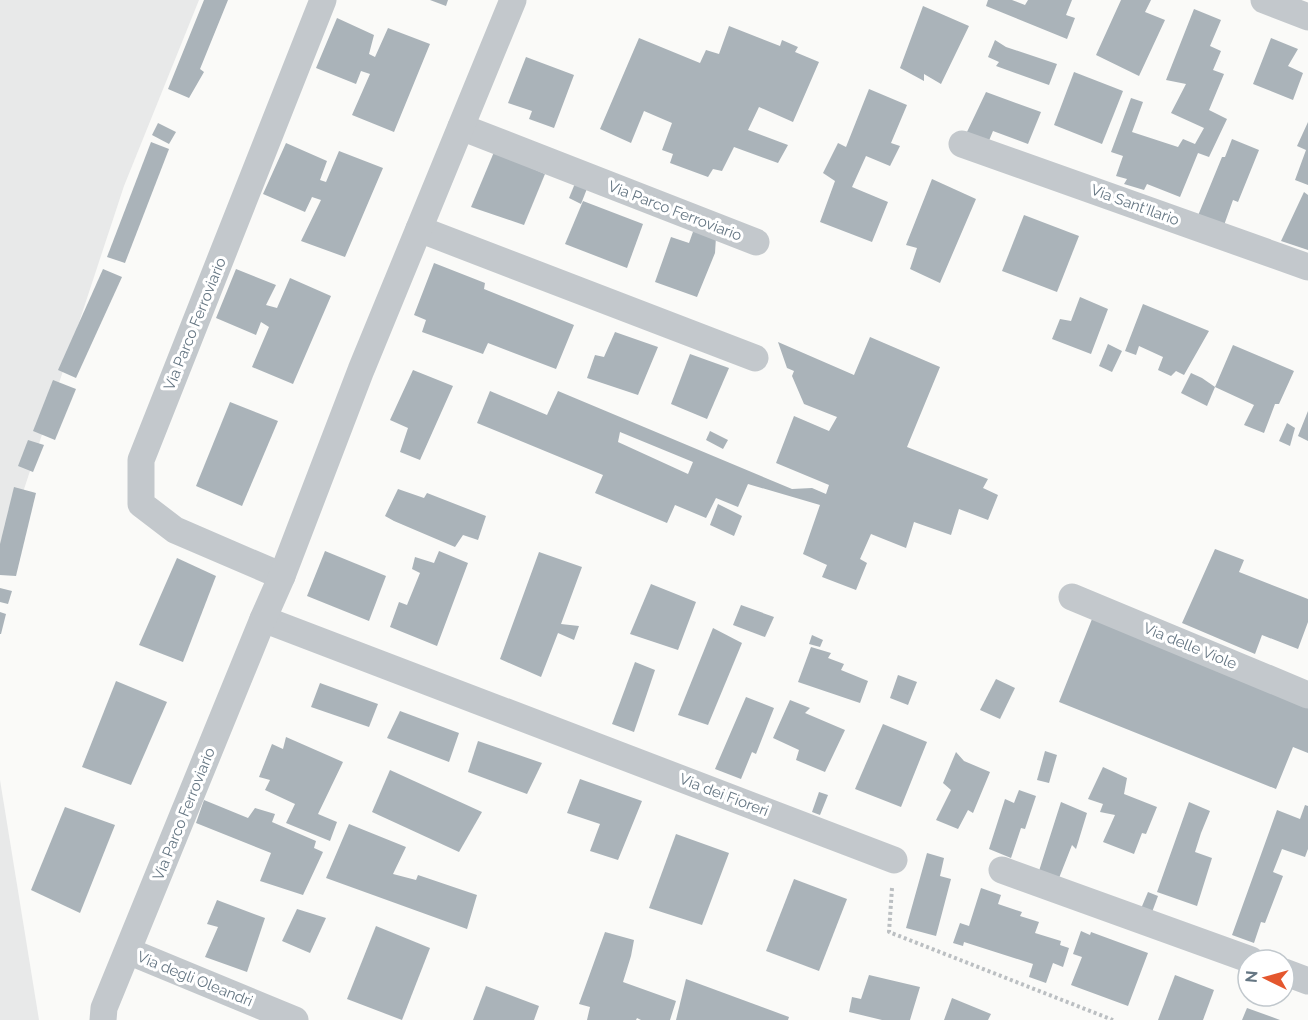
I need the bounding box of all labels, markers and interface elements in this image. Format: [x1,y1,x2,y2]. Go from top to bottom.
street label: Via Parco Ferroviario [606,177,744,245]
street label: Via Sant'Ilario [1088,181,1182,229]
street label: Via Parco Ferroviario [160,255,230,393]
street label: Via delle Viole [1141,619,1240,673]
street label: Via Parco Ferroviario [149,745,219,883]
street label: Via dei Fioreri [677,770,771,820]
street label: Via degli Oleandri [135,948,255,1010]
north arrow [1236,948,1296,1008]
text: N [1242,970,1262,984]

